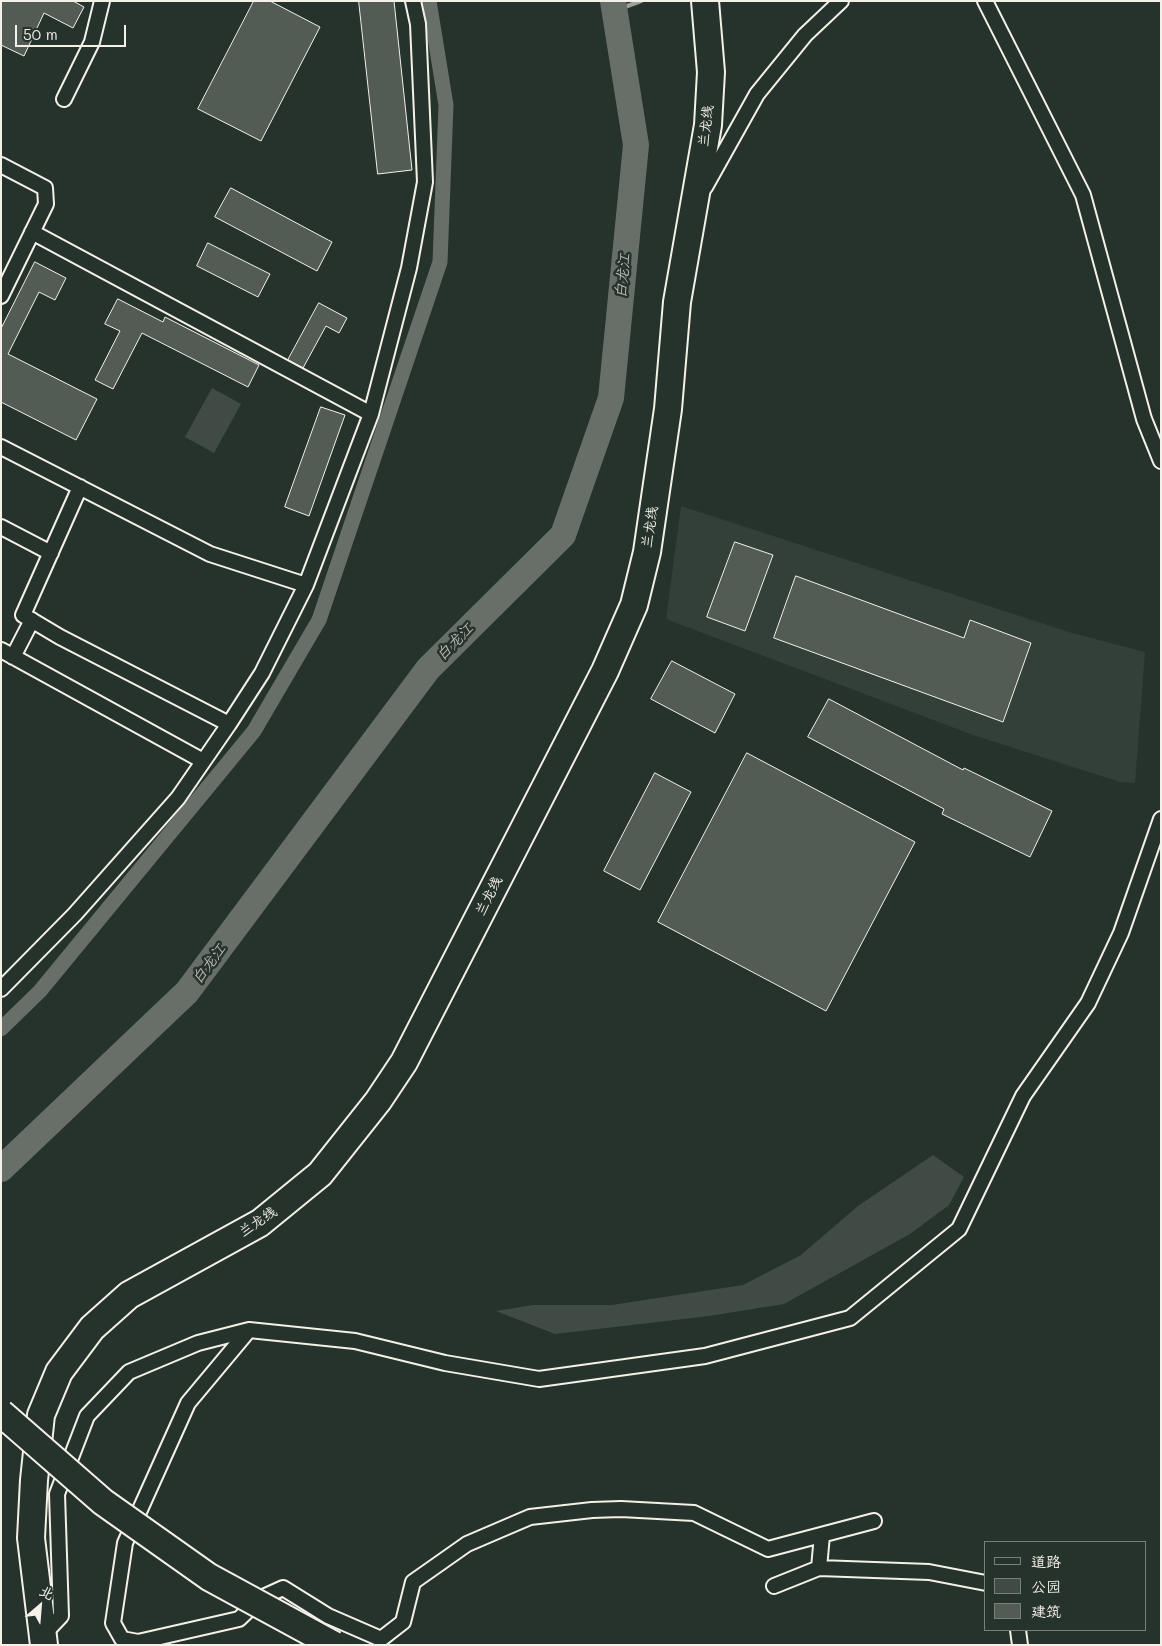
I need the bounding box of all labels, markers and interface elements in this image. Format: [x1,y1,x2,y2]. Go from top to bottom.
scale bar [18,15,129,47]
text: 50 m [23,24,58,44]
street label: 兰龙线 [695,104,717,148]
water label: 白龙江 [612,253,634,299]
street label: 兰龙线 [638,505,662,549]
water label: 白龙江 [433,620,477,664]
street label: 兰龙线 [472,873,506,919]
water label: 白龙江 [188,941,230,987]
street label: 兰龙线 [236,1203,280,1241]
legend [984,1541,1147,1631]
text: 道路 [1031,1551,1061,1571]
text: 公园 [1031,1576,1061,1596]
north arrow [15,1581,65,1631]
text: 北 [36,1581,58,1604]
text: 建筑 [1031,1601,1061,1621]

